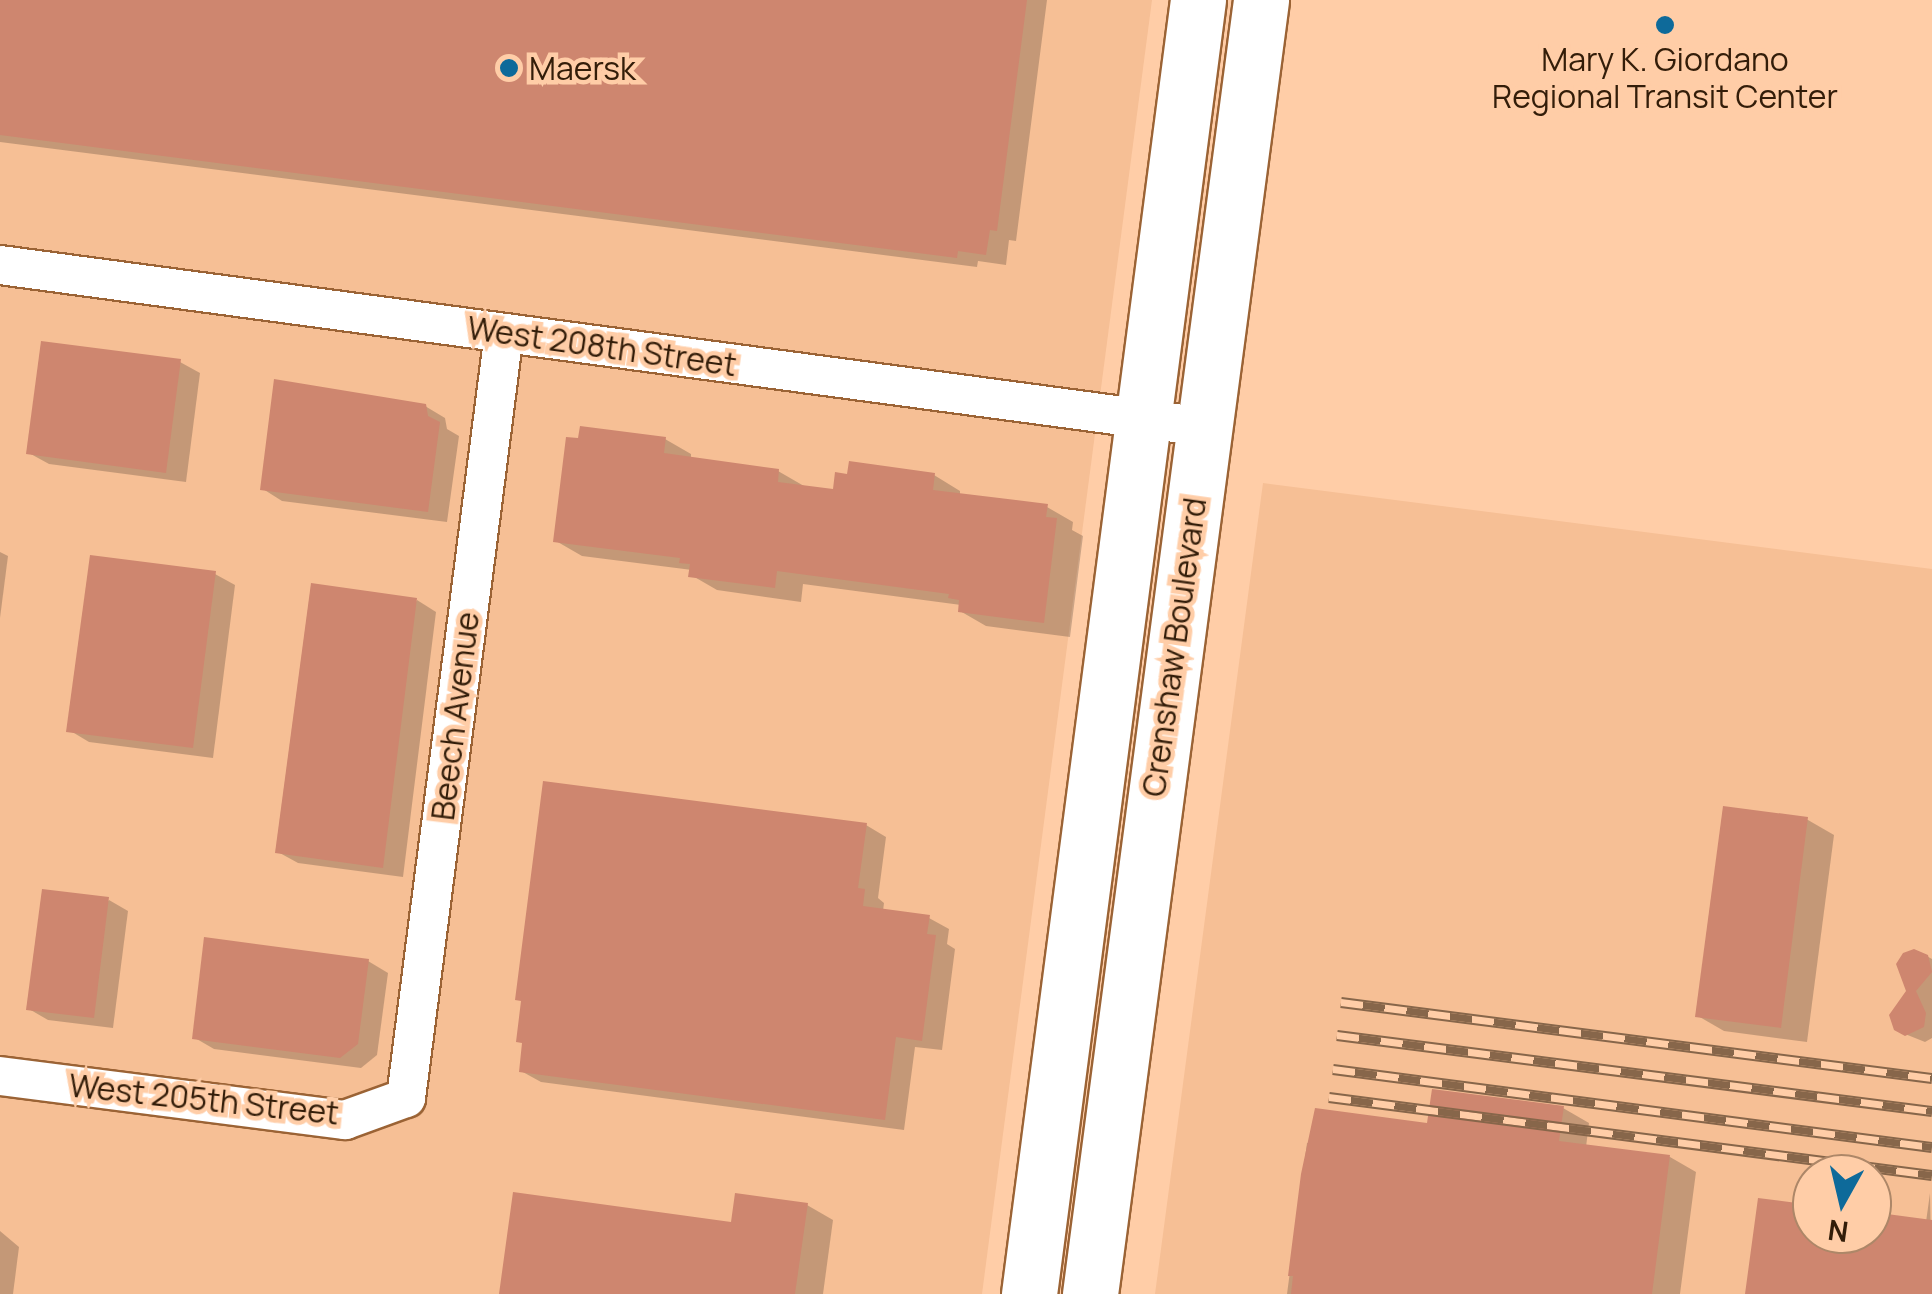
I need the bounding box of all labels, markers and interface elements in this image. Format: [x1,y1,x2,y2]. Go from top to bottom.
marker: Mary K. Giordano Regional Transit Center [1654,14,1676,36]
place label: Mary K. Giordano Regional Transit Center [1492,41,1838,116]
place label: Maersk [529,49,636,87]
marker: Maersk [498,57,520,79]
street label: West 208th Street [465,308,739,384]
street label: Crenshaw Boulevard [1134,495,1214,799]
street label: Beech Avenue [423,610,487,822]
street label: West 205th Street [67,1066,341,1132]
north arrow [1792,1154,1892,1254]
text: N [1826,1212,1851,1252]

